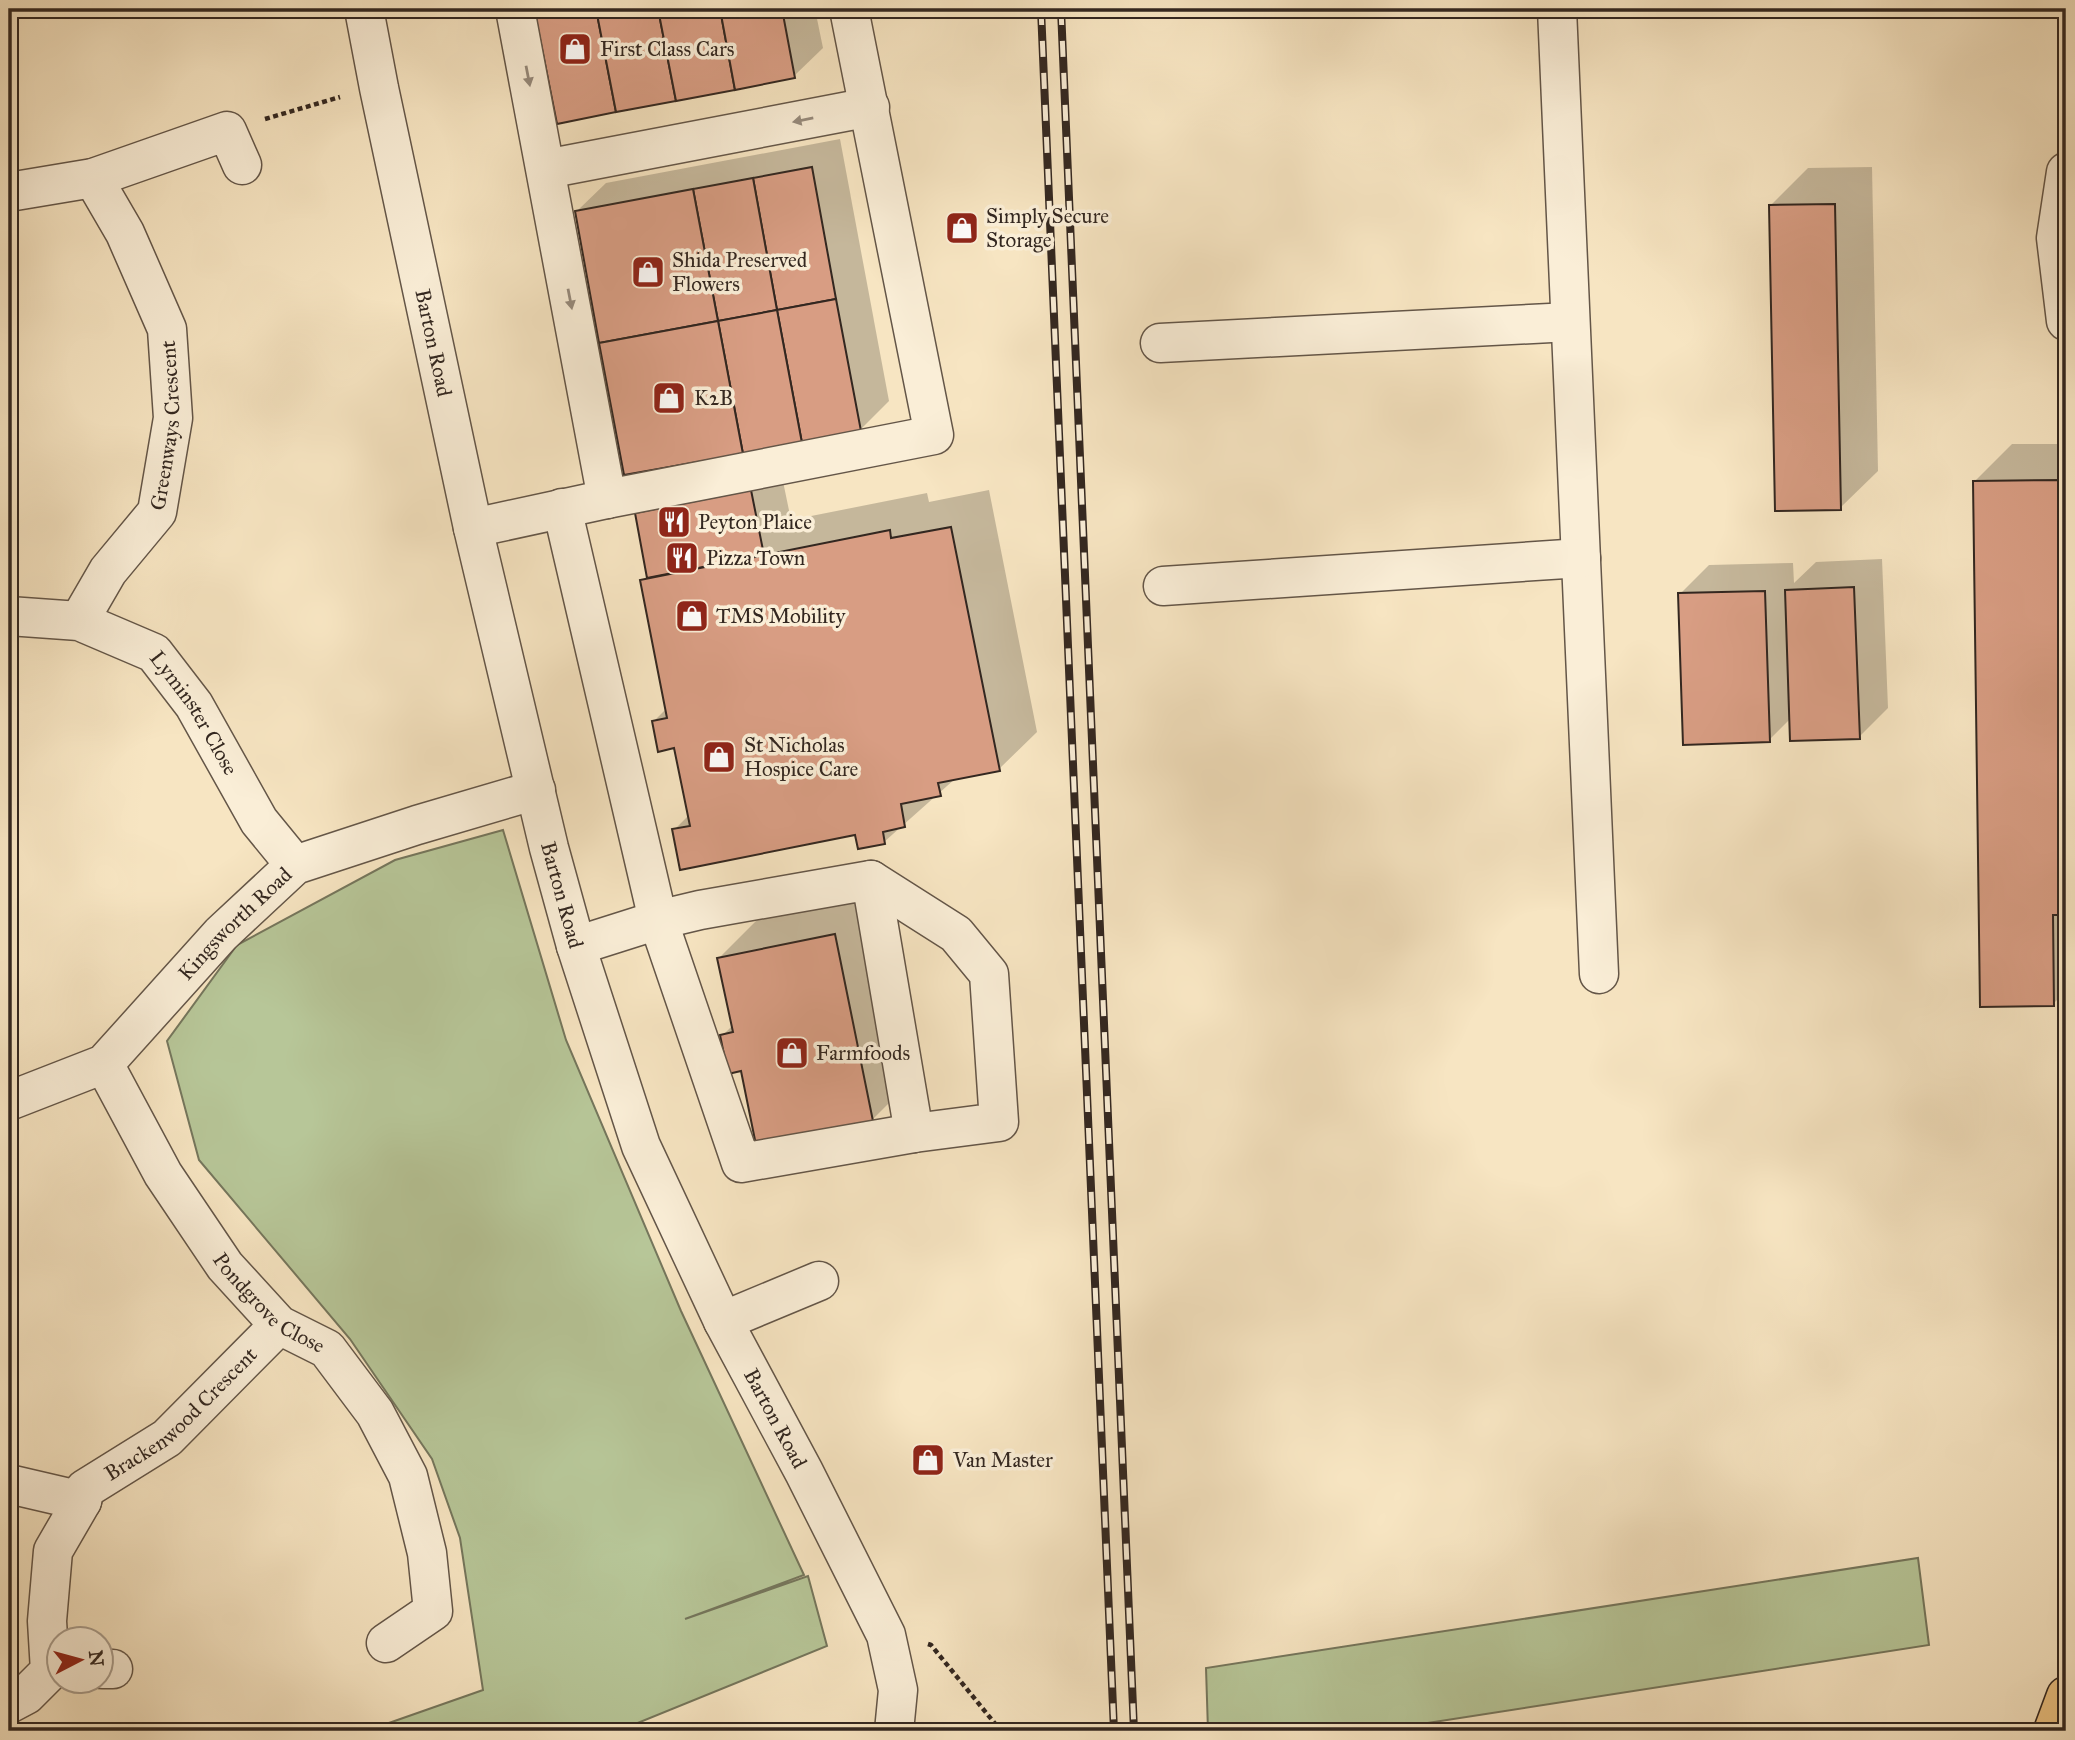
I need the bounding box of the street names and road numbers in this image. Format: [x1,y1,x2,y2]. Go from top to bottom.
street label: Barton Road [409,287,458,400]
street label: Greenways Crescent [145,339,186,512]
street label: Lyminster Close [144,646,244,780]
street label: Barton Road [535,839,589,952]
street label: Kingsworth Road [173,861,298,986]
street label: Pondgrove Close [207,1248,329,1359]
street label: Brackenwood Crescent [100,1341,263,1487]
street label: Barton Road [738,1364,813,1473]

